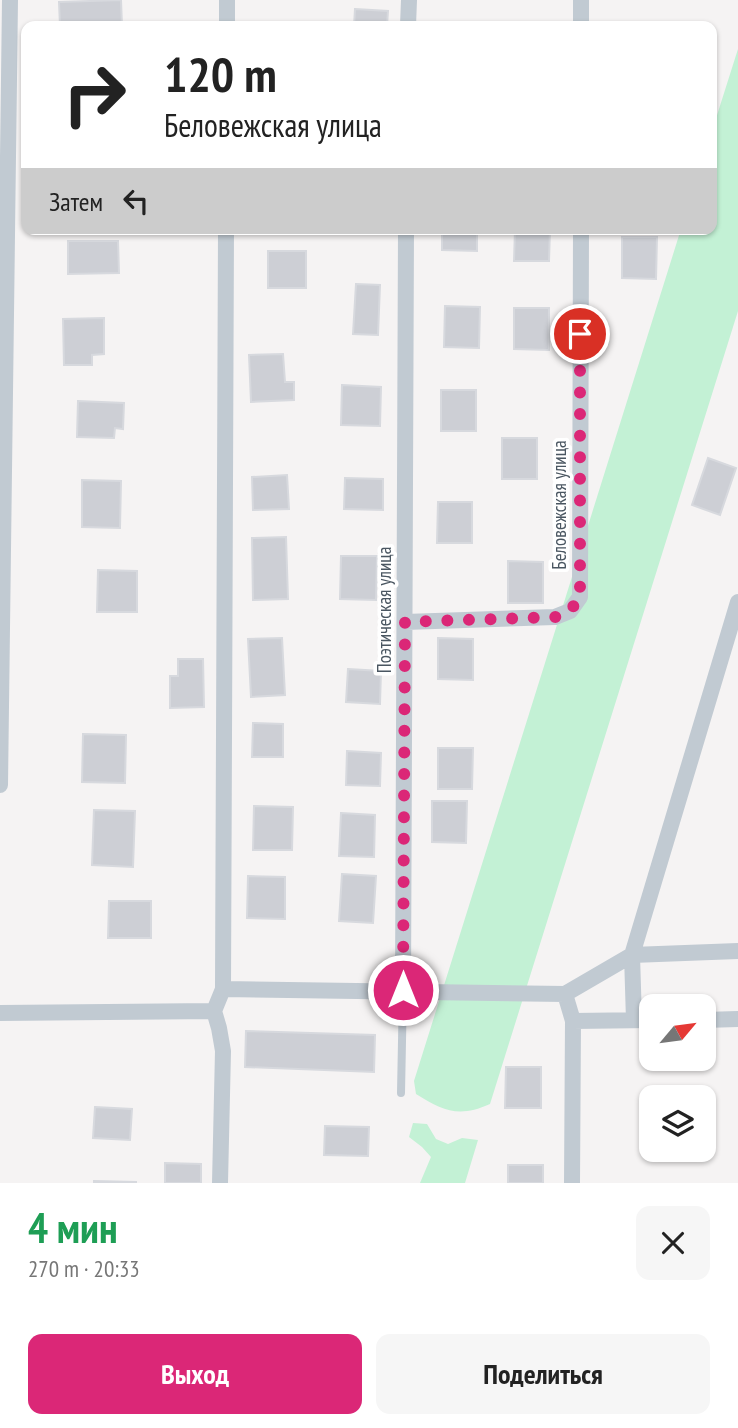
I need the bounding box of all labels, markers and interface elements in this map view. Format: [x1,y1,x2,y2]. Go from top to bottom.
text: 120 m [164,42,277,106]
icon: right [49,49,140,140]
text: Беловежская улица [164,104,382,146]
icon: left [117,182,155,220]
text: Затем [49,185,103,218]
pin [550,304,610,364]
icon: arrive [561,315,599,353]
street label: Беловежская улица [547,440,571,570]
street label: Поэтическая улица [372,547,396,673]
position arrow [366,953,440,1027]
north arrow [639,994,716,1071]
map controls [639,994,716,1162]
button: layers [639,1085,716,1162]
text: 4 мин [28,1200,118,1255]
button: close [636,1206,710,1280]
text: 270 m · 20:33 [28,1254,140,1283]
button: Выход [28,1334,362,1414]
button: Поделиться [376,1334,710,1414]

